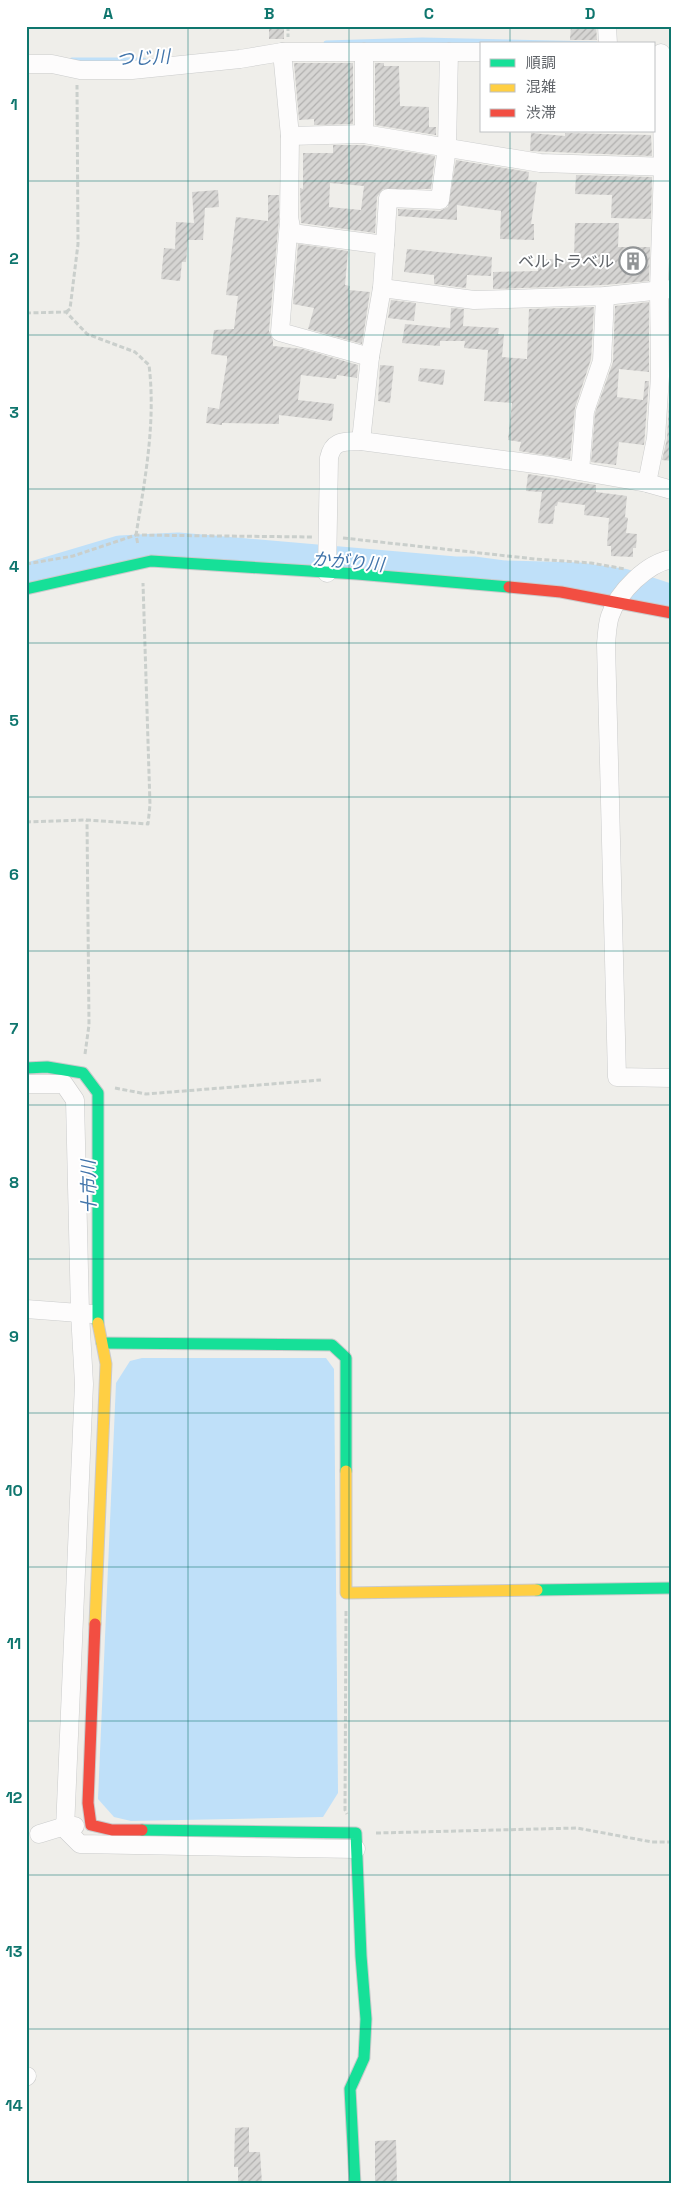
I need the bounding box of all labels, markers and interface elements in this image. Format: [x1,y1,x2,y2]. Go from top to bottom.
text: A [103,3,113,24]
text: B [264,3,274,24]
text: C [424,3,434,24]
text: D [585,3,595,24]
legend [480,42,656,132]
water label: つじ川 [115,44,173,70]
text: 順調 [526,53,556,72]
text: 混雑 [526,77,556,96]
text: 1 [10,94,18,115]
text: 渋滞 [526,103,556,122]
building icon: ベルトラベル [618,246,648,276]
text: 2 [9,248,19,269]
place label: ベルトラベル [518,251,614,272]
text: 3 [9,402,19,423]
water label: かがり川 [311,547,387,576]
text: 4 [9,556,19,577]
text: 5 [9,710,19,731]
text: 6 [9,864,19,885]
text: 7 [10,1018,19,1039]
water label: 十市川 [76,1158,100,1214]
text: 8 [9,1172,19,1193]
text: 9 [9,1326,19,1347]
text: 10 [5,1480,23,1501]
text: 11 [7,1633,21,1654]
text: 12 [6,1787,22,1808]
text: 13 [6,1941,23,1962]
text: 14 [5,2095,23,2116]

